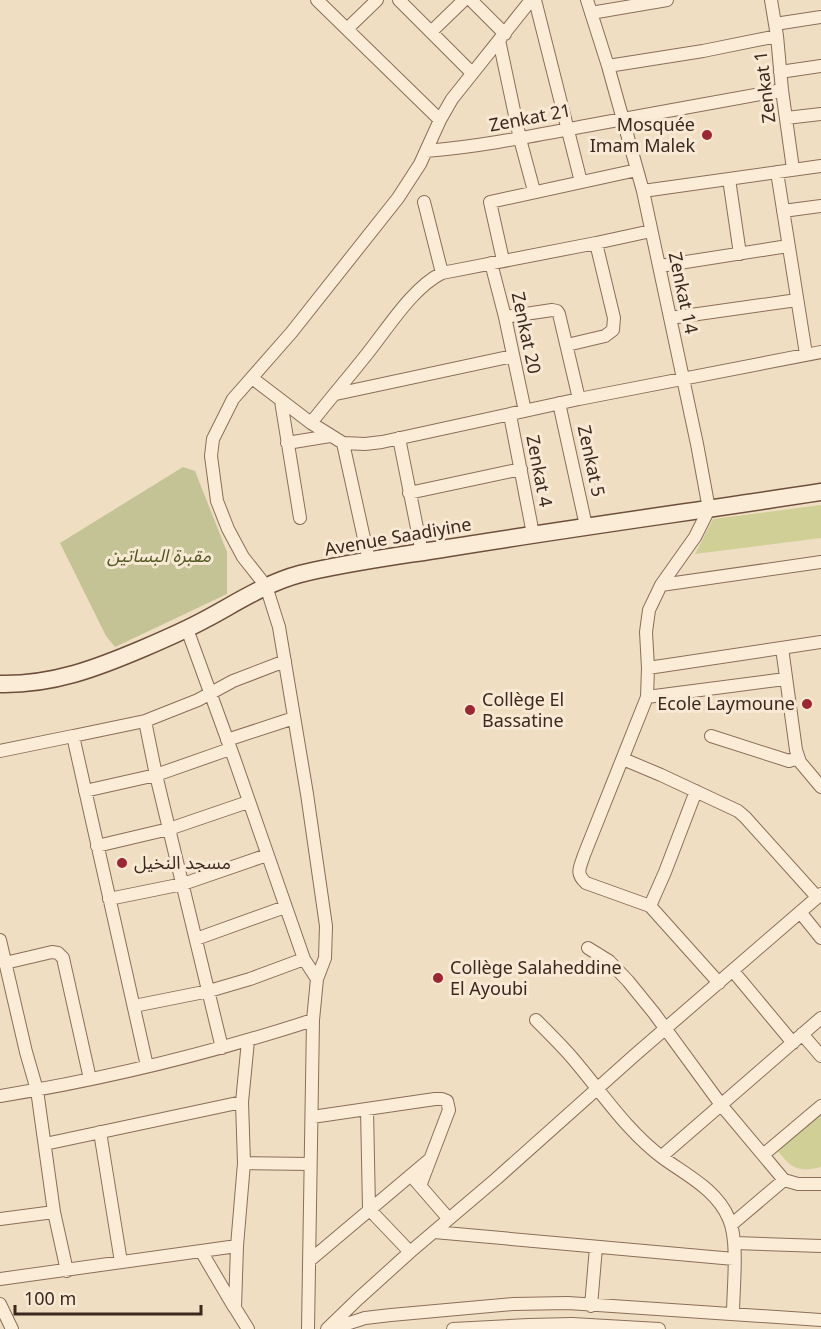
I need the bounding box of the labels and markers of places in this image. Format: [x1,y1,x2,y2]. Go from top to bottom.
place label: Mosquée Imam Malek [590,106,695,165]
marker: Mosquée Imam Malek [700,128,714,142]
place label: Collège El Bassatine [482,681,564,740]
place label: Ecole Laymoune [657,685,795,723]
marker: Ecole Laymoune [800,697,814,711]
marker: Collège El Bassatine [463,703,477,717]
place label: مسجد النخيل [134,844,231,882]
marker: مسجد النخيل [115,856,129,870]
place label: Collège Salaheddine El Ayoubi [450,949,622,1008]
marker: Collège Salaheddine El Ayoubi [431,971,445,985]

